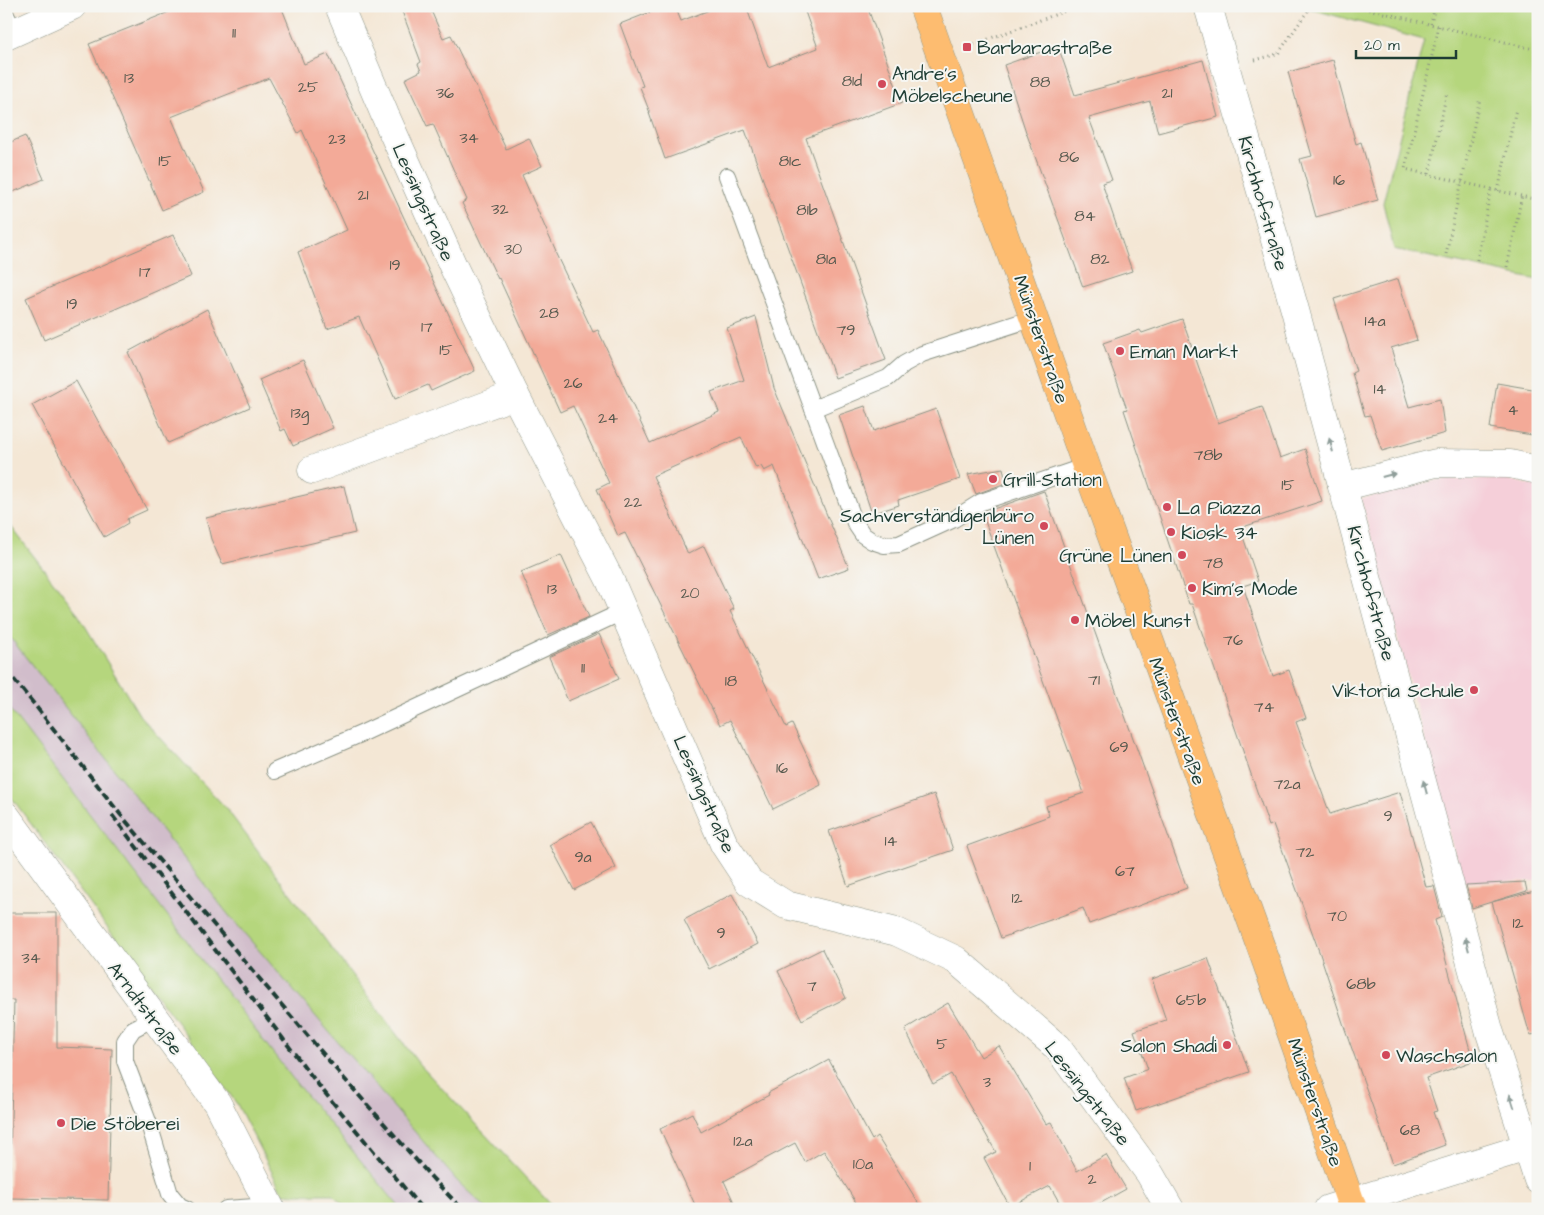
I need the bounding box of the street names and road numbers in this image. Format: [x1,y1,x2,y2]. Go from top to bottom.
street label: Kirchhofstraße [1230,133,1295,274]
street label: Lessingstraße [384,140,461,266]
street label: Münsterstraße [1006,272,1075,407]
street label: Kirchhofstraße [1340,523,1402,664]
street label: Münsterstraße [1141,654,1212,789]
street label: Lessingstraße [665,732,742,858]
street label: Arndtstraße [101,957,189,1061]
street label: Münsterstraße [1280,1035,1349,1170]
street label: Lessingstraße [1037,1036,1136,1152]

